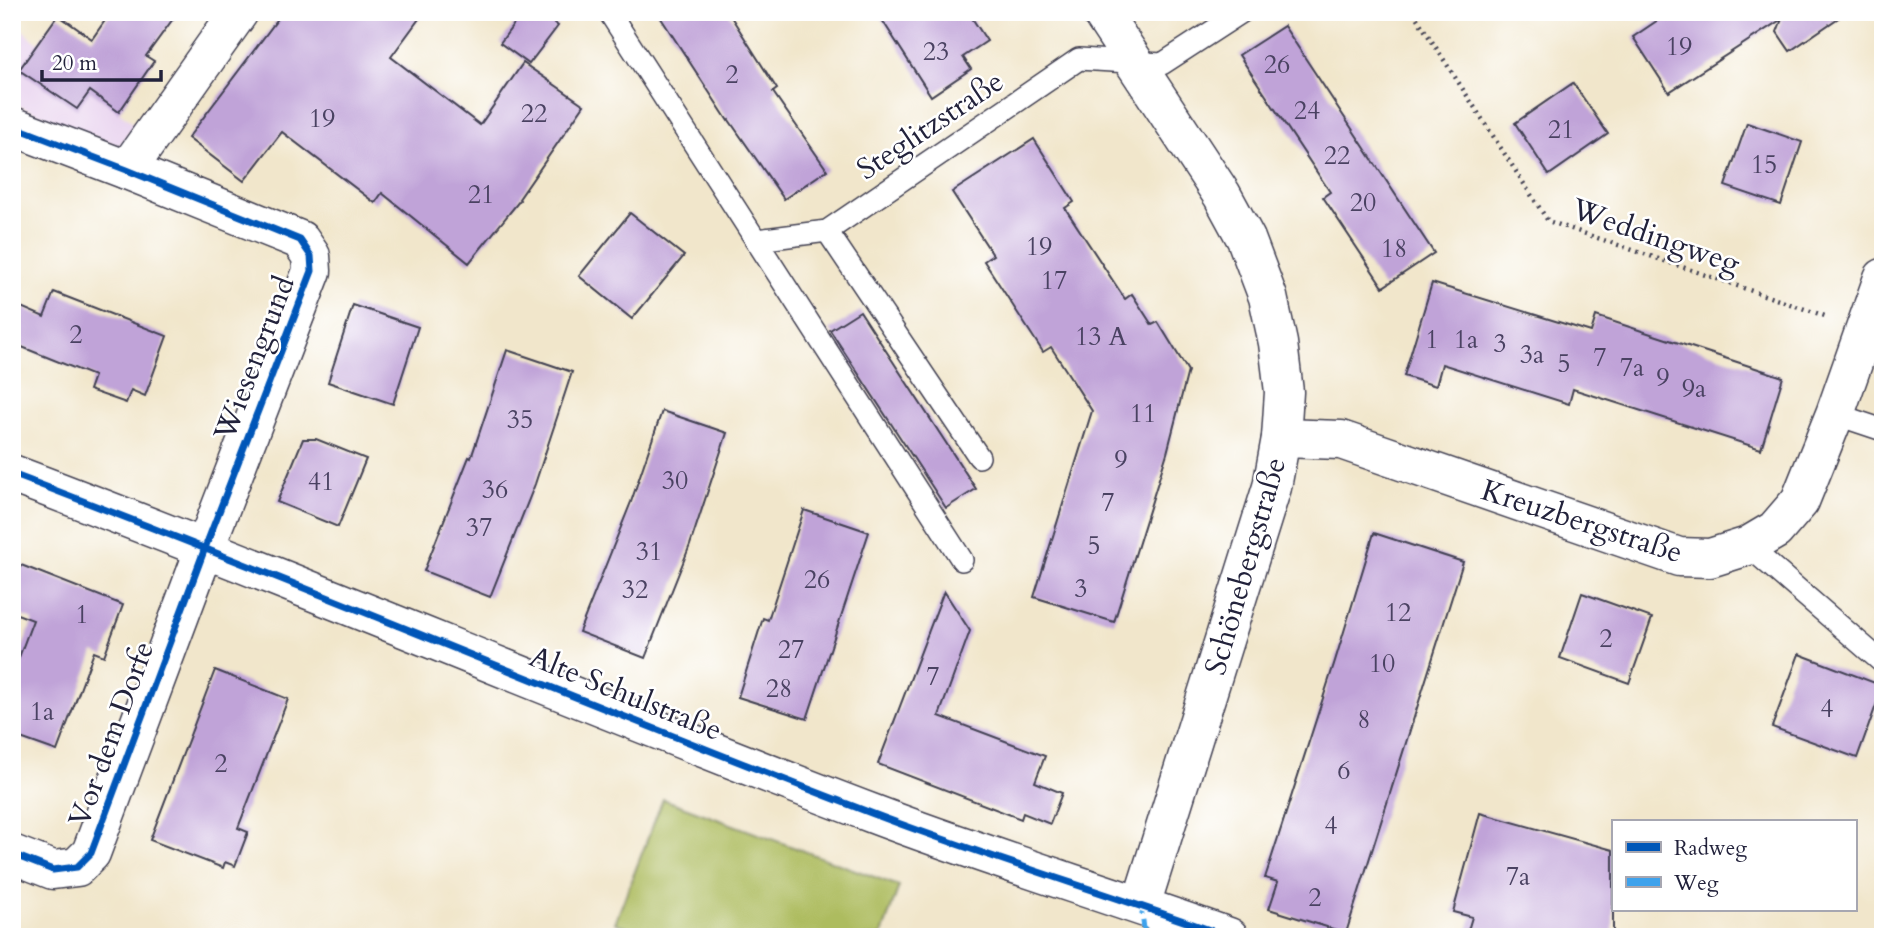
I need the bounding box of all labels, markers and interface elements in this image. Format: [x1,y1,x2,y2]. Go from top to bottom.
house number: 19 [1666,29,1692,64]
house number: 23 [923,34,949,69]
scale bar [42,38,161,82]
house number: 26 [1264,47,1290,82]
text: 20 m [52,49,97,78]
house number: 2 [725,57,739,92]
street label: Steglitzstraße [849,61,1012,190]
house number: 24 [1294,93,1320,128]
house number: 22 [521,96,547,131]
house number: 19 [309,101,335,136]
house number: 21 [1548,112,1574,147]
house number: 22 [1324,138,1350,173]
house number: 15 [1751,147,1777,182]
house number: 21 [468,177,494,212]
house number: 20 [1350,185,1376,220]
street label: Weddingweg [1565,188,1746,284]
house number: 19 [1026,229,1052,264]
house number: 18 [1381,231,1407,266]
house number: 17 [1041,263,1067,298]
street label: Wiesengrund [204,270,305,447]
house number: 2 [69,317,83,352]
house number: 13 A [1075,319,1128,354]
house number: 1 [1425,322,1439,357]
house number: 1a [1454,322,1478,357]
house number: 3 [1493,326,1507,361]
house number: 3a [1520,337,1544,372]
house number: 7 [1593,340,1607,375]
house number: 5 [1557,346,1571,381]
house number: 7a [1620,350,1644,385]
house number: 9 [1656,360,1670,395]
house number: 9a [1682,371,1706,406]
house number: 11 [1130,396,1156,431]
house number: 35 [507,402,533,437]
house number: 9 [1114,442,1128,477]
street label: Schönebergstraße [1195,453,1296,680]
house number: 30 [662,463,688,498]
house number: 41 [308,464,334,499]
street label: Kreuzbergstraße [1476,470,1688,573]
house number: 36 [482,472,508,507]
house number: 7 [1101,485,1115,520]
house number: 37 [466,510,492,545]
house number: 5 [1087,528,1101,563]
house number: 31 [636,534,662,569]
house number: 26 [804,562,830,597]
house number: 3 [1074,571,1088,606]
house number: 32 [622,572,648,607]
house number: 12 [1385,595,1411,630]
house number: 1 [75,597,89,632]
house number: 2 [1599,621,1613,656]
house number: 27 [778,632,804,667]
street label: Vor dem Dorfe [59,636,164,833]
street label: Alte Schulstraße [523,636,728,751]
house number: 10 [1369,646,1395,681]
house number: 7 [926,659,940,694]
house number: 28 [766,671,792,706]
house number: 4 [1820,691,1834,726]
house number: 1a [30,694,54,729]
house number: 8 [1357,702,1371,737]
house number: 2 [214,746,228,781]
house number: 6 [1337,753,1351,788]
house number: 4 [1324,808,1338,843]
legend [1612,820,1856,911]
text: Radweg [1674,834,1747,863]
house number: 7a [1506,859,1530,894]
text: Weg [1673,869,1719,898]
house number: 2 [1308,880,1322,915]

